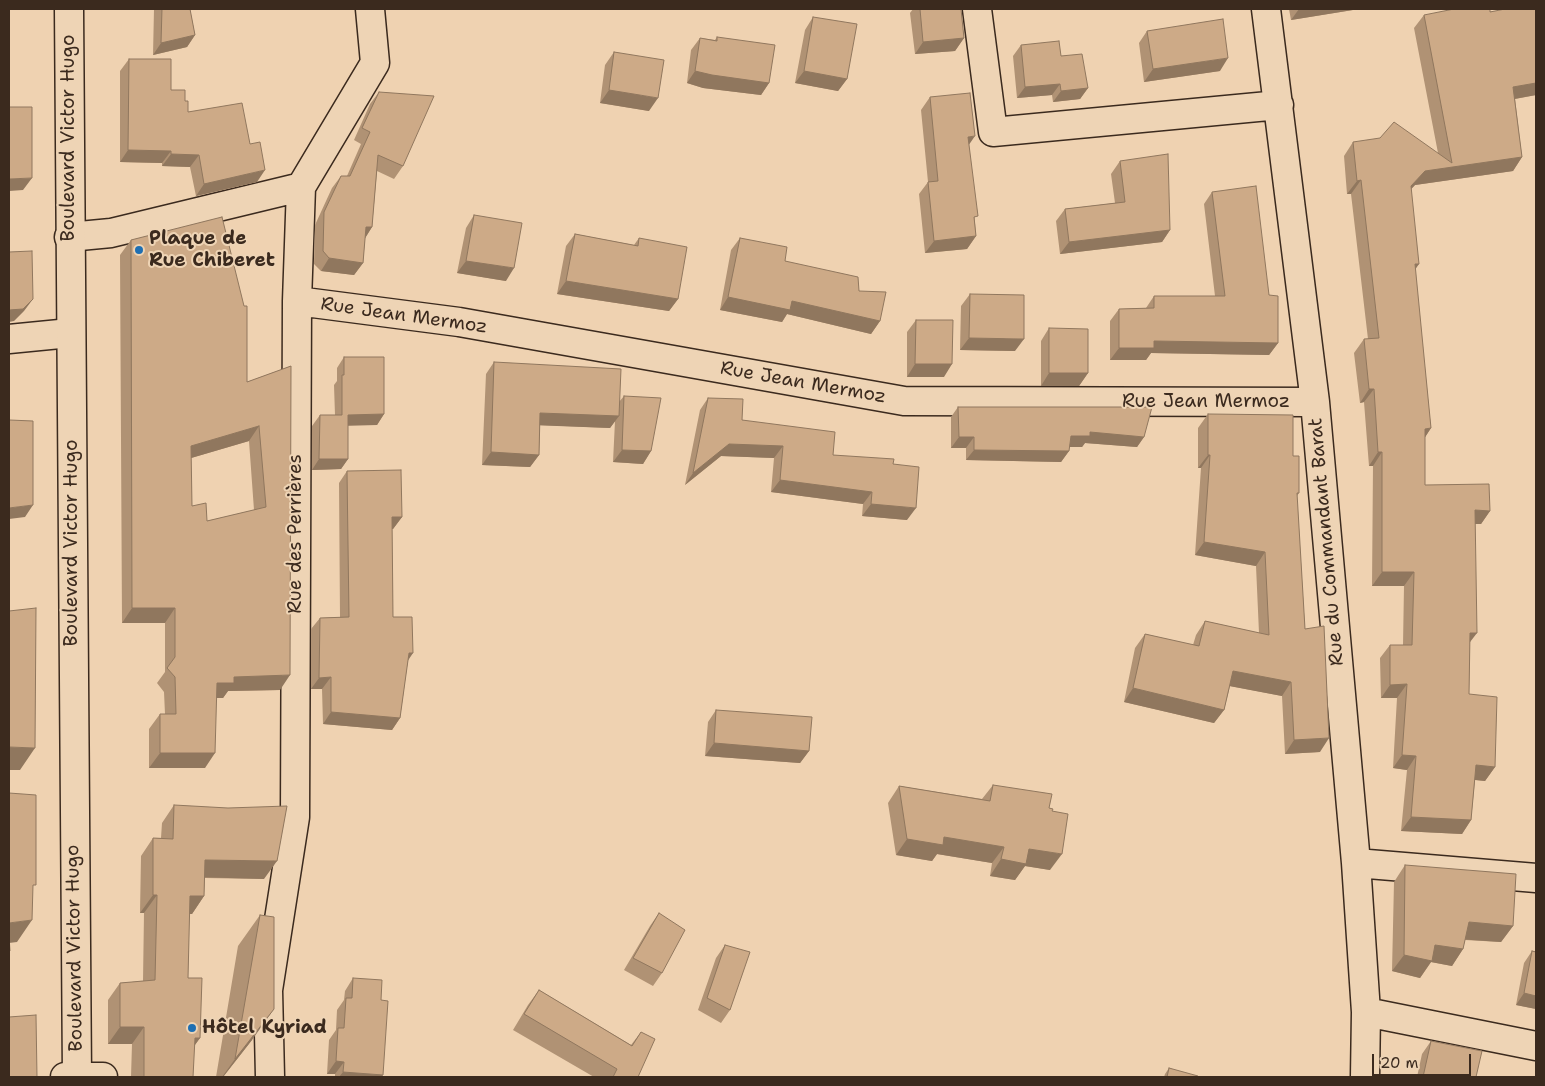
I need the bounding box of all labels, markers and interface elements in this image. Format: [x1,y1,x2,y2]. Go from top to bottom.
street label: Boulevard Victor Hugo [58,35,80,241]
place label: Plaque de Rue Chiberet [149,228,275,272]
marker: Plaque de Rue Chiberet [133,244,145,256]
street label: Rue Jean Mermoz [319,293,489,339]
street label: Rue Jean Mermoz [718,357,888,409]
street label: Rue Jean Mermoz [1122,391,1290,413]
street label: Rue du Commandant Barat [1305,417,1349,667]
street label: Boulevard Victor Hugo [61,440,83,646]
street label: Rue des Perrières [285,454,307,614]
street label: Boulevard Victor Hugo [62,844,88,1052]
place label: Hôtel Kyriad [202,1017,327,1039]
marker: Hôtel Kyriad [186,1022,198,1034]
scale bar [1375,1044,1474,1076]
text: 20 m [1380,1053,1419,1073]

